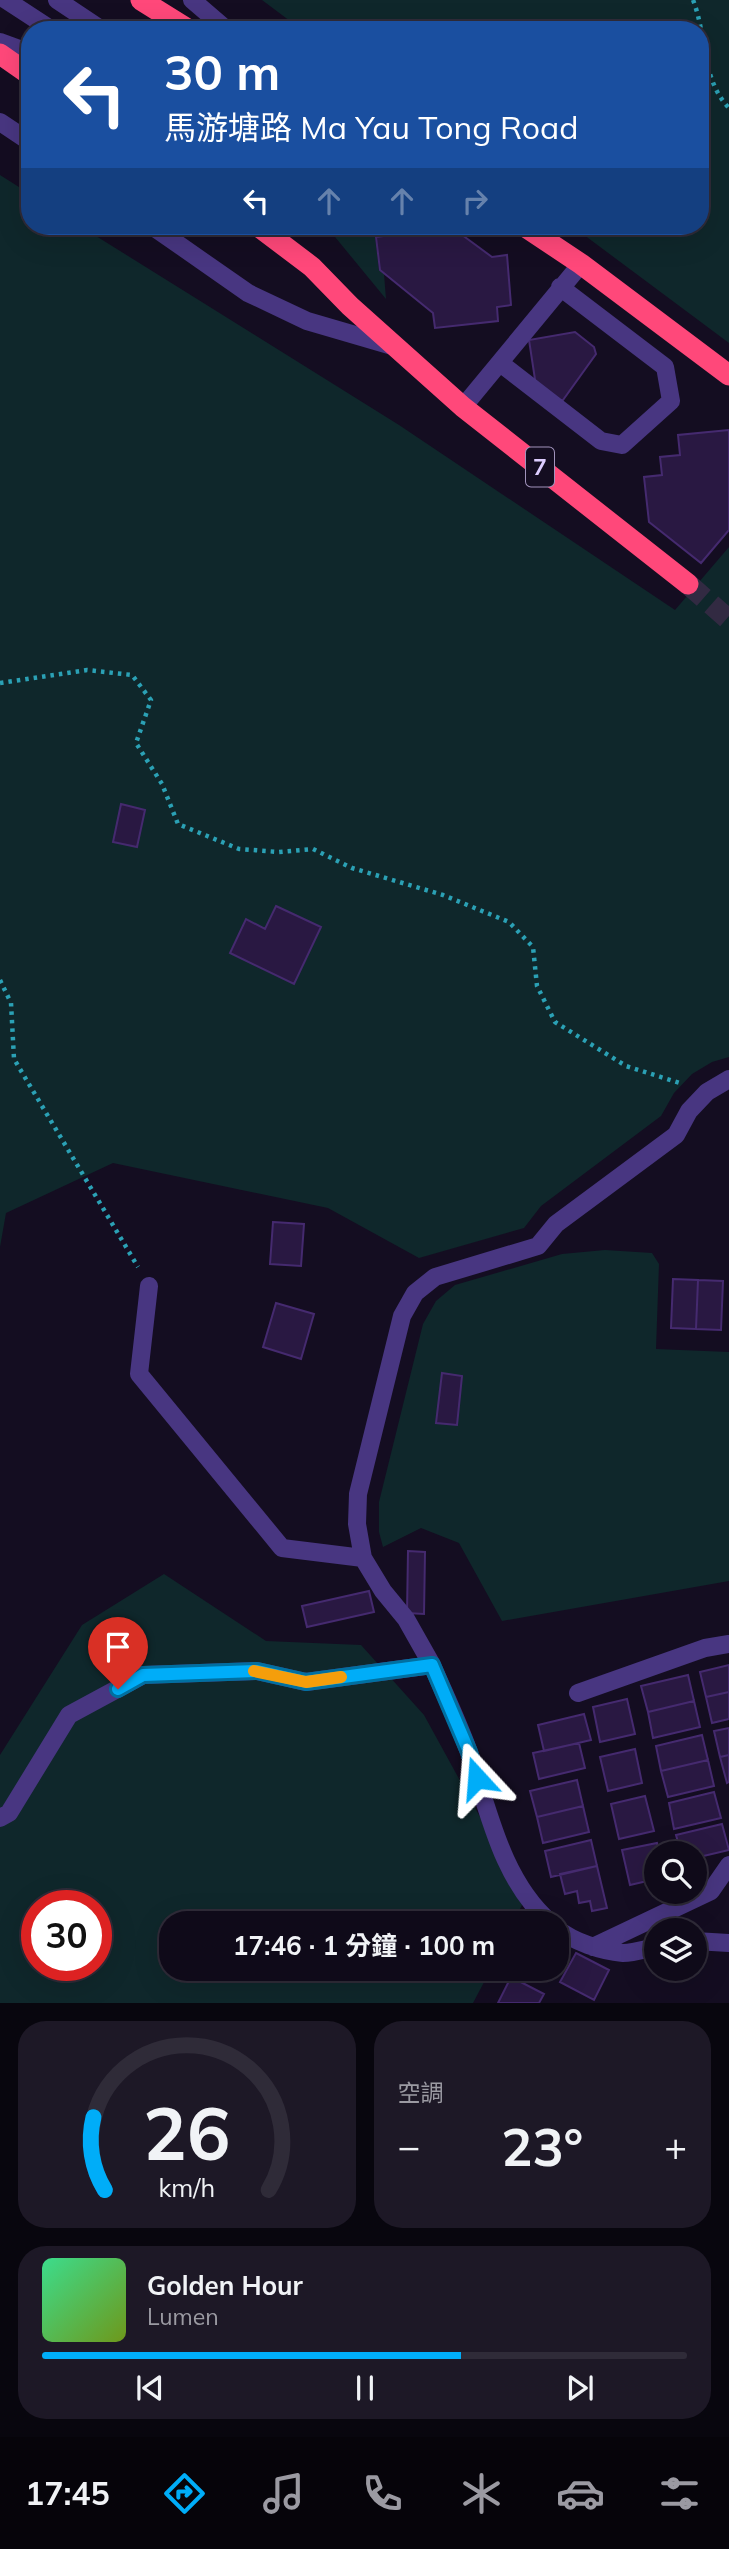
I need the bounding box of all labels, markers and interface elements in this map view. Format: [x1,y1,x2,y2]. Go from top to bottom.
text: 30 m [164,41,280,102]
icon: left [49,49,140,140]
text: 馬游塘路 Ma Yau Tong Road [164,107,578,147]
icon: left [237,182,275,220]
icon: ahead [310,182,348,220]
icon: ahead [383,182,421,220]
icon: right [456,182,494,220]
road number: 7 [526,447,554,486]
pin [88,1617,148,1689]
icon: arrive [99,1628,137,1666]
position arrow [440,1741,514,1815]
map controls [644,1841,707,1981]
button: search [644,1841,707,1904]
speed limit sign: 30 [21,1890,112,1981]
button: layers [644,1918,707,1981]
text: 17:46 · 1 分鐘 · 100 m [233,1929,495,1962]
text: 空調 [398,2078,444,2107]
text: 26 [143,2088,230,2179]
text: 23° [501,2114,583,2179]
text: − [398,2122,420,2170]
text: + [664,2122,687,2170]
text: km/h [158,2172,215,2203]
text: Golden Hour [147,2269,303,2302]
text: Lumen [147,2302,219,2331]
icon: previous [131,2369,169,2407]
icon: pause [346,2369,384,2407]
icon: next [561,2369,599,2407]
icon: directions [160,2469,209,2518]
icon: music [259,2469,308,2518]
icon: phone [358,2469,407,2518]
icon: climate [457,2469,506,2518]
icon: car [556,2469,605,2518]
icon: filters [655,2469,704,2518]
text: 17:45 [25,2473,110,2513]

